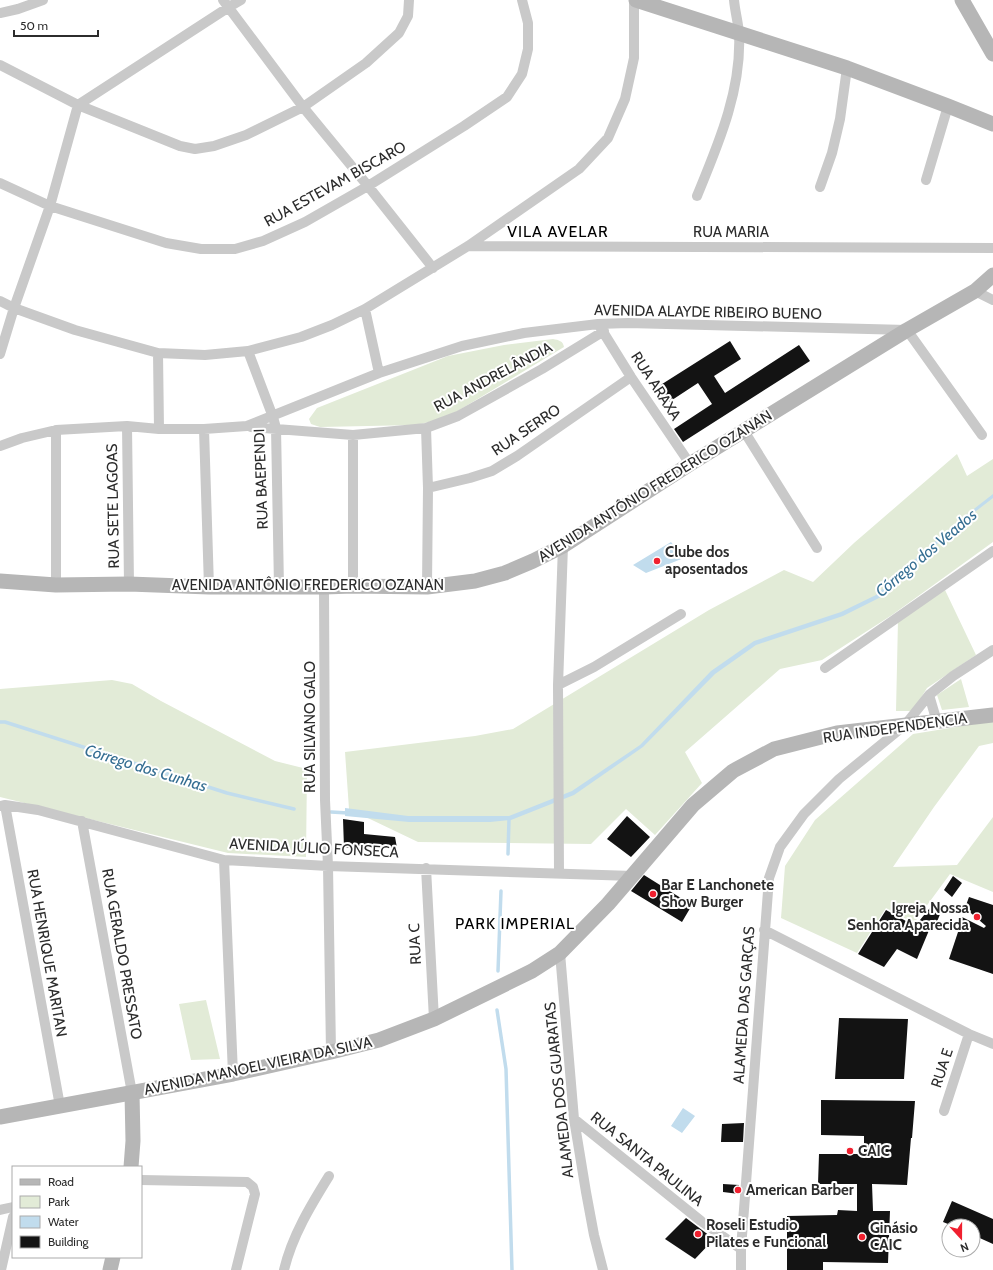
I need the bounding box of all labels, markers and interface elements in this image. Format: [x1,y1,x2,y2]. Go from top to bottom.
scale bar [14,12,98,38]
text: 50 m [20,18,48,33]
street label: RUA ESTEVAM BISCARO [261,137,409,231]
district label: VILA AVELAR [507,222,609,241]
street label: RUA MARIA [693,223,770,241]
street label: AVENIDA ALAYDE RIBEIRO BUENO [594,301,822,323]
street label: RUA ANDRELÂNDIA [430,337,556,416]
street label: RUA ARAXA [627,348,685,424]
street label: RUA SERRO [488,400,564,460]
street label: AVENIDA ANTÔNIO FREDERICO OZANAN [534,405,775,566]
street label: RUA BAEPENDI [250,428,272,530]
street label: RUA SETE LAGOAS [103,443,123,569]
water label: Córrego dos Veados [871,505,981,601]
place label: Clube dos aposentados [665,543,748,578]
marker: Clube dos aposentados [652,556,662,566]
street label: AVENIDA ANTÔNIO FREDERICO OZANAN [172,575,444,594]
street label: RUA SILVANO GALO [301,661,319,793]
street label: RUA INDEPENDENCIA [822,709,969,747]
water label: Córrego dos Cunhas [83,740,209,796]
street label: AVENIDA JÚLIO FONSECA [229,834,400,861]
street label: RUA GERALDO PRESSATO [98,867,146,1041]
street label: RUA HENRIQUE MARITAN [23,868,71,1038]
place label: Bar E Lanchonete Show Burger [661,876,774,911]
marker: Bar E Lanchonete Show Burger [648,889,658,899]
place label: Igreja Nossa Senhora Aparecida [847,899,970,934]
marker: Igreja Nossa Senhora Aparecida [972,912,982,922]
district label: PARK IMPERIAL [455,914,575,933]
street label: RUA C [405,923,425,965]
street label: ALAMEDA DAS GARÇAS [730,926,758,1084]
street label: ALAMEDA DOS GUARATAS [541,1001,577,1179]
street label: AVENIDA MANOEL VIEIRA DA SILVA [142,1033,374,1099]
street label: RUA E [927,1046,957,1090]
street label: RUA SANTA PAULINA [587,1108,708,1210]
place label: CAIC [858,1142,890,1160]
marker: CAIC [845,1146,855,1156]
legend [12,1166,142,1258]
text: Road [48,1174,74,1189]
place label: American Barber [746,1181,854,1199]
marker: American Barber [733,1185,743,1195]
text: Park [48,1194,70,1209]
text: Water [48,1214,79,1229]
place label: Roseli Estudio Pilates e Funcional [706,1216,826,1251]
north arrow [941,1218,981,1258]
place label: Ginásio CAIC [870,1219,918,1254]
marker: Roseli Estudio Pilates e Funcional [693,1229,703,1239]
marker: Ginásio CAIC [857,1232,867,1242]
text: Building [48,1234,90,1249]
text: N [958,1239,971,1255]

